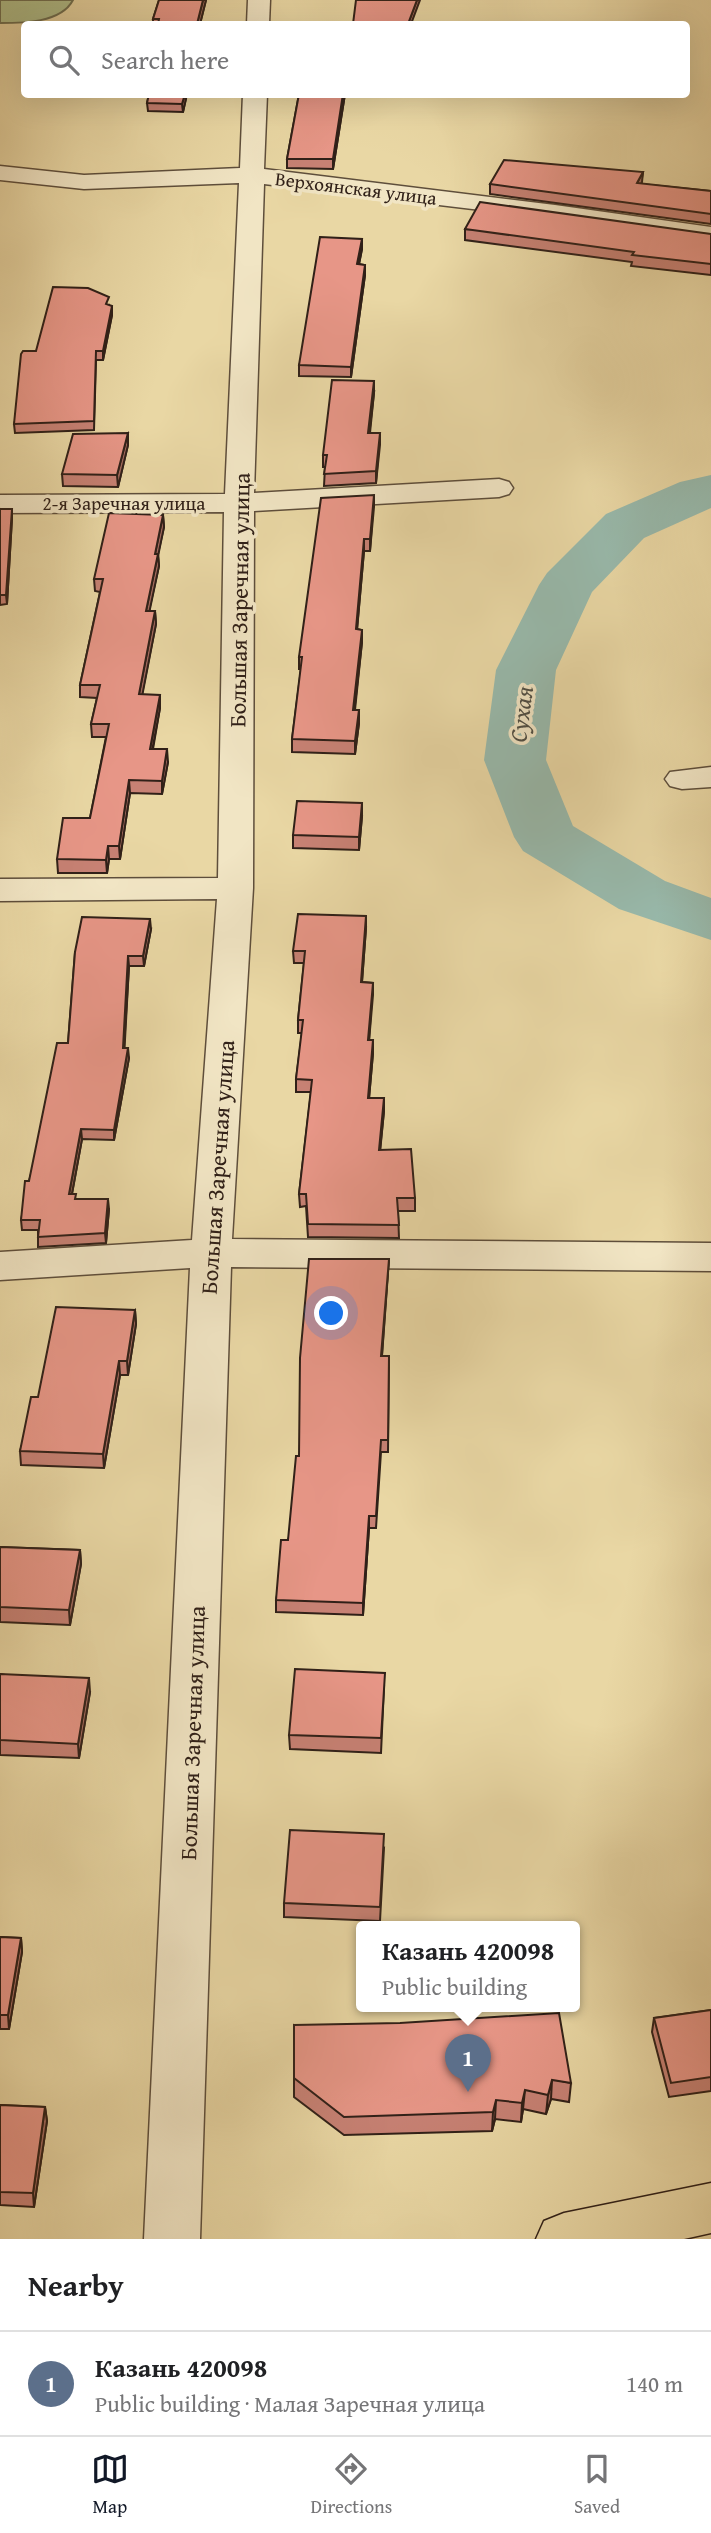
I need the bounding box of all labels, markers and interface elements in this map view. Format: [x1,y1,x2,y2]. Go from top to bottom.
search box [21,21,690,98]
text: Search here [101,40,229,79]
icon: search [45,41,83,79]
street label: Верхоянская улица [274,164,438,212]
street label: Большая Заречная улица [220,472,258,728]
street label: 2-я Заречная улица [43,489,205,517]
water label: Сухая [500,684,542,744]
street label: Большая Заречная улица [192,1039,242,1295]
your location [314,1296,348,1330]
street label: Большая Заречная улица [171,1605,213,1861]
popup [356,1921,580,2012]
text: Казань 420098 [382,1931,554,1970]
text: Public building [382,1970,527,2003]
pin: 1 [445,2034,491,2092]
text: Nearby [28,2263,124,2307]
text: Казань 420098 [95,2348,267,2387]
text: 1 [45,2367,57,2400]
text: 140 m [626,2367,683,2400]
text: Public building · Малая Заречная улица [95,2387,485,2420]
tab: Map [91,2450,129,2520]
tab: Directions [311,2450,392,2520]
tab: Saved [574,2450,620,2520]

